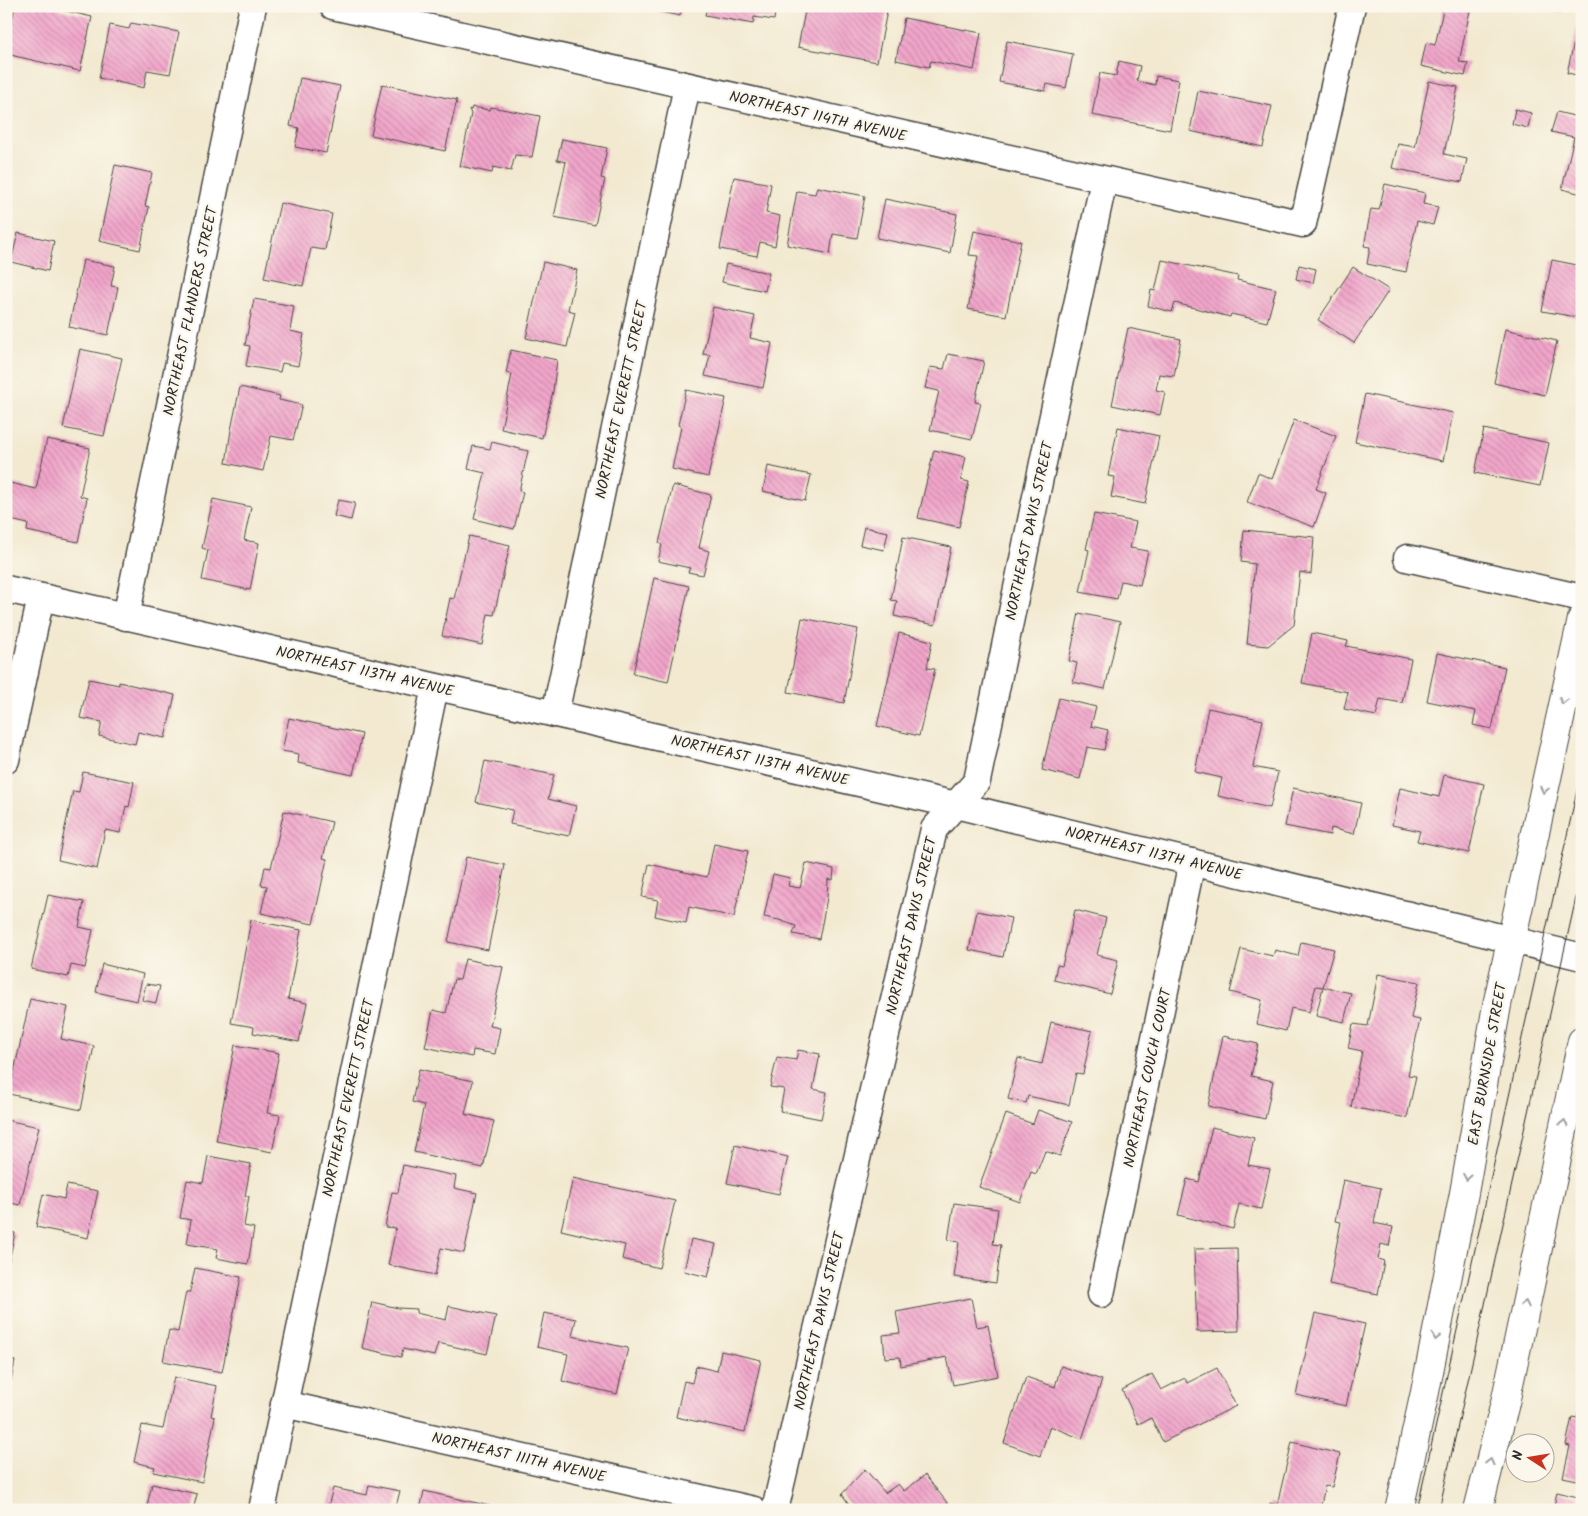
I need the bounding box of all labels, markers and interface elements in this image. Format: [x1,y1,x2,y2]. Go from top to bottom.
street label: NORTHEAST 114TH AVENUE [727,85,910,149]
street label: NORTHEAST FLANDERS STREET [157,203,225,418]
street label: NORTHEAST EVERETT STREET [589,297,655,501]
street label: NORTHEAST DAVIS STREET [999,438,1061,623]
street label: NORTHEAST 113TH AVENUE [273,640,457,704]
one-way arrow [1559,696,1569,705]
street label: NORTHEAST 113TH AVENUE [668,729,852,793]
one-way arrow [1539,785,1550,794]
street label: NORTHEAST 113TH AVENUE [1063,820,1246,888]
street label: NORTHEAST DAVIS STREET [880,833,945,1018]
street label: EAST BURNSIDE STREET [1462,979,1514,1147]
street label: NORTHEAST COUCH COURT [1117,985,1179,1170]
street label: NORTHEAST EVERETT STREET [316,995,382,1199]
one-way arrow [1558,1119,1569,1128]
one-way arrow [1462,1173,1472,1181]
street label: NORTHEAST DAVIS STREET [788,1228,853,1413]
one-way arrow [1519,1299,1530,1308]
one-way arrow [1431,1332,1442,1341]
street label: NORTHEAST 111TH AVENUE [429,1426,609,1490]
north arrow [1506,1434,1556,1484]
text: N [1507,1449,1530,1462]
one-way arrow [1484,1458,1495,1467]

